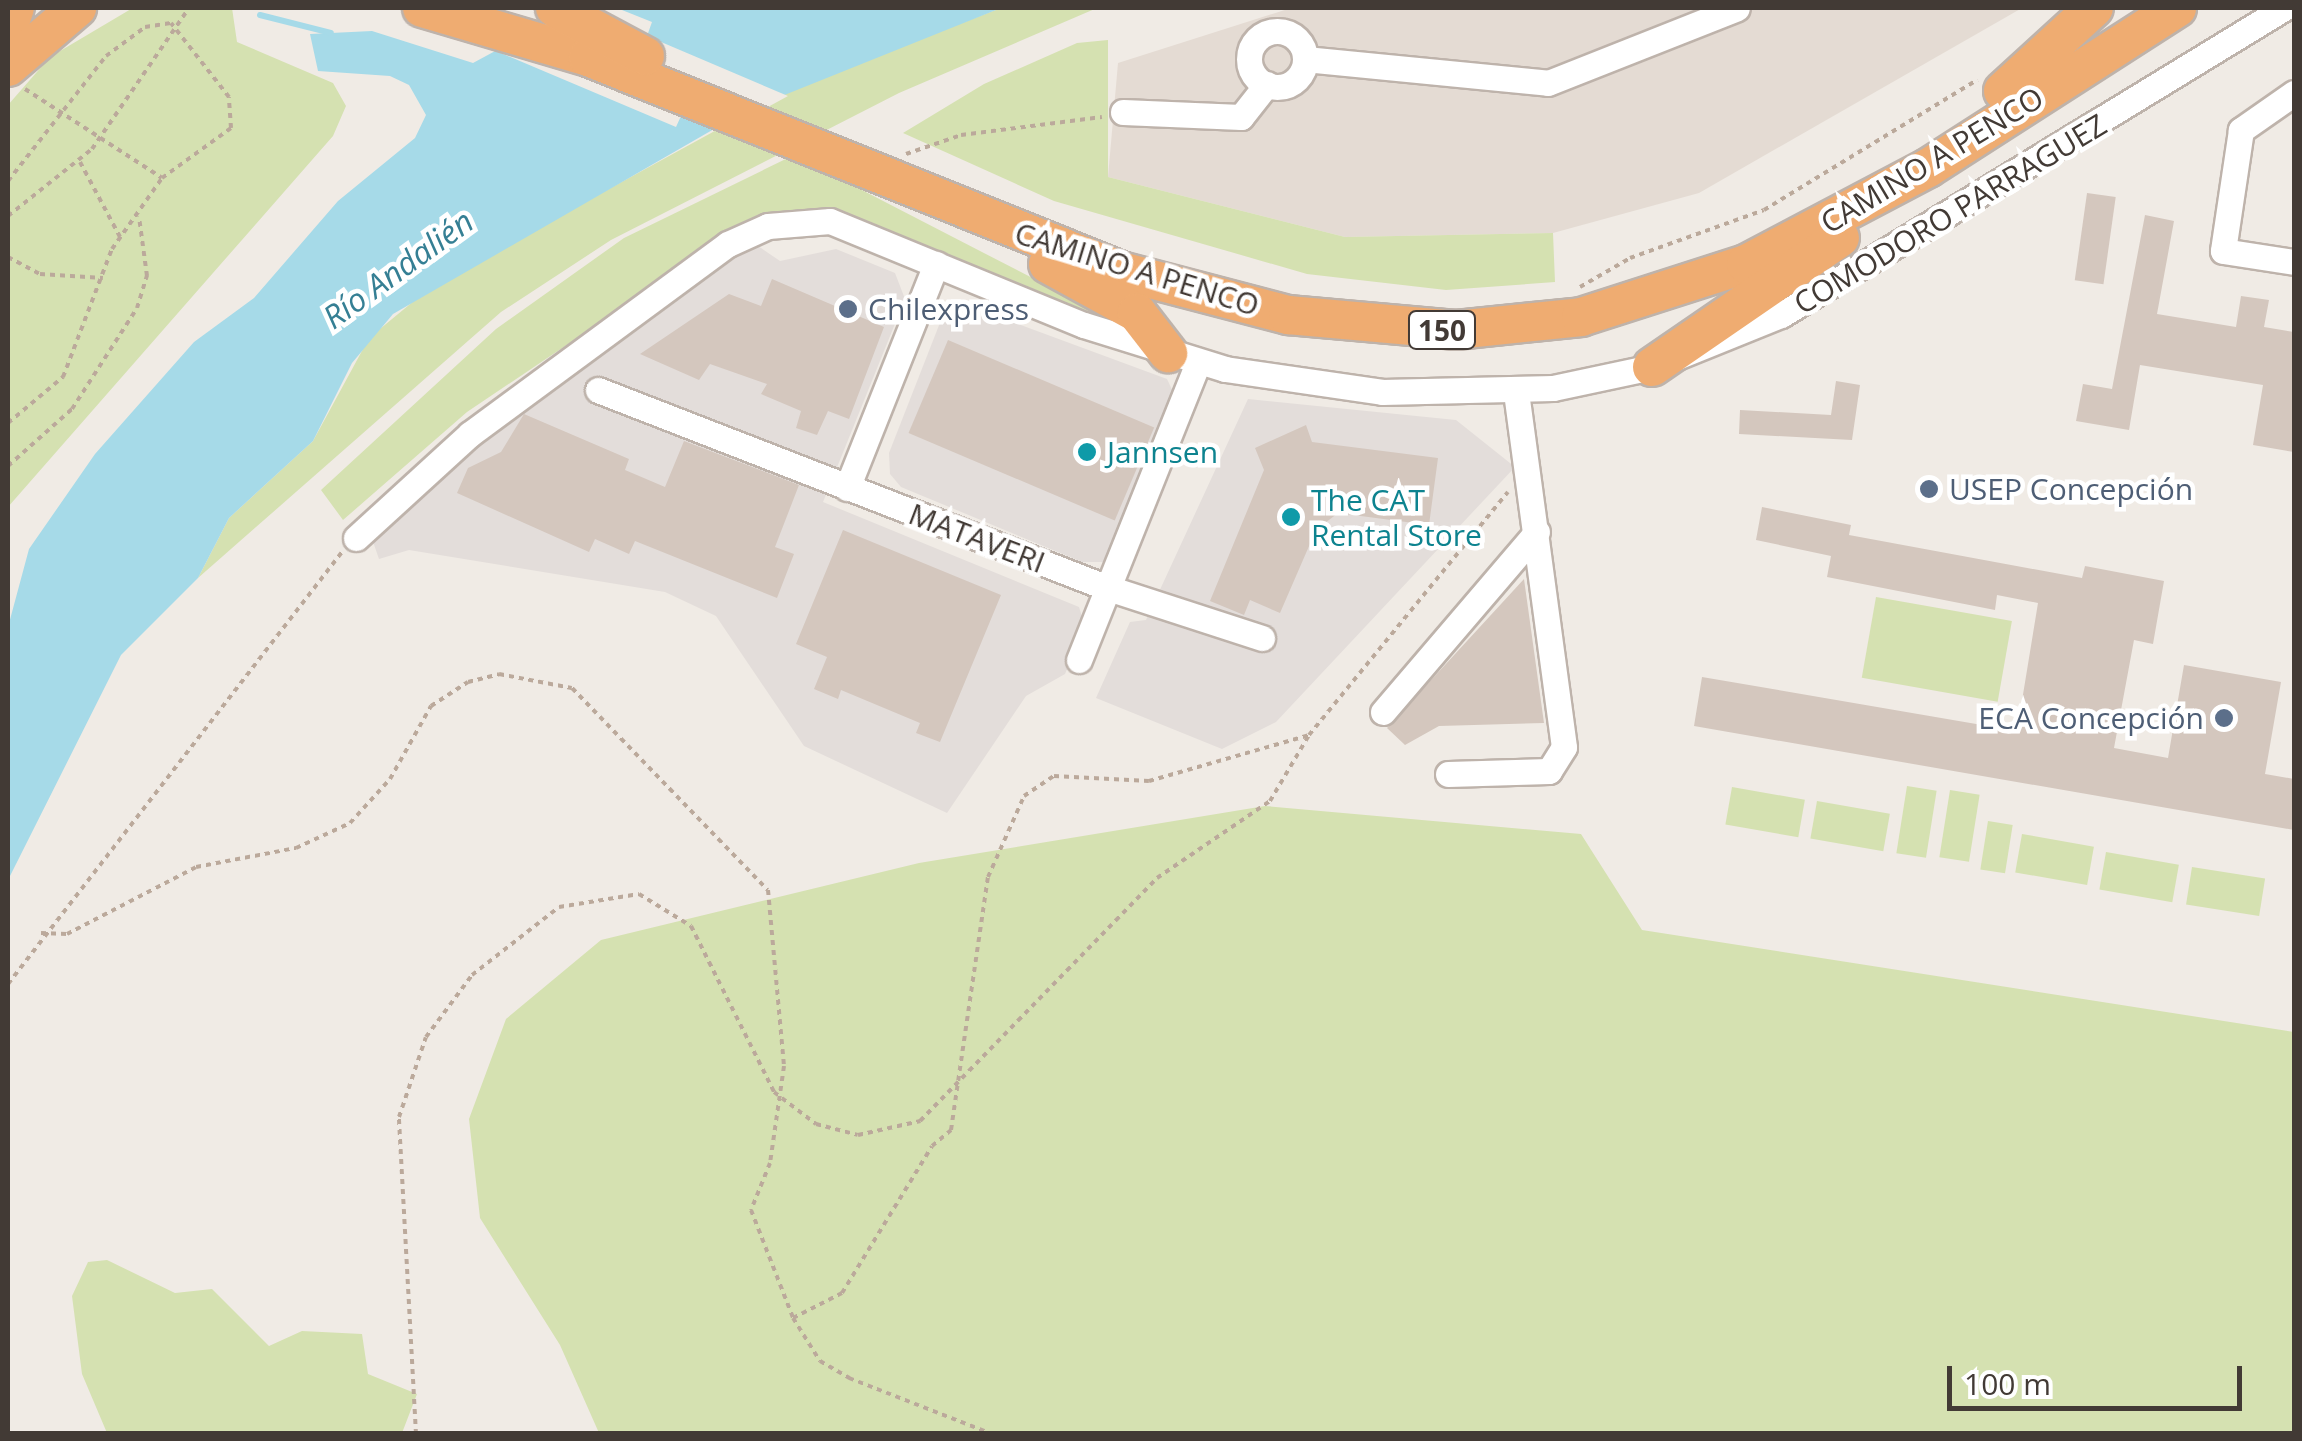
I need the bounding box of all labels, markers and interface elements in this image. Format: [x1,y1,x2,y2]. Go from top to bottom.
street label: CAMINO A PENCO [1814,79,2050,241]
street label: COMODORO PARRAGUEZ [1787,106,2113,322]
water label: Río Andalién [315,202,481,336]
street label: CAMINO A PENCO [1011,215,1263,323]
place label: Chilexpress [868,291,1029,327]
marker: Chilexpress [837,298,859,320]
road number: 150 [1407,307,1477,353]
place label: Jannsen [1107,434,1218,470]
marker: Jannsen [1076,441,1098,463]
place label: USEP Concepción [1949,471,2193,507]
marker: USEP Concepción [1918,478,1940,500]
place label: The CAT Rental Store [1311,482,1482,552]
street label: MATAVERI [904,496,1050,580]
marker: The CAT Rental Store [1280,506,1302,528]
place label: ECA Concepción [1978,700,2204,736]
marker: ECA Concepción [2213,707,2235,729]
scale bar [1952,1346,2247,1408]
text: 100 m [1964,1363,2051,1404]

